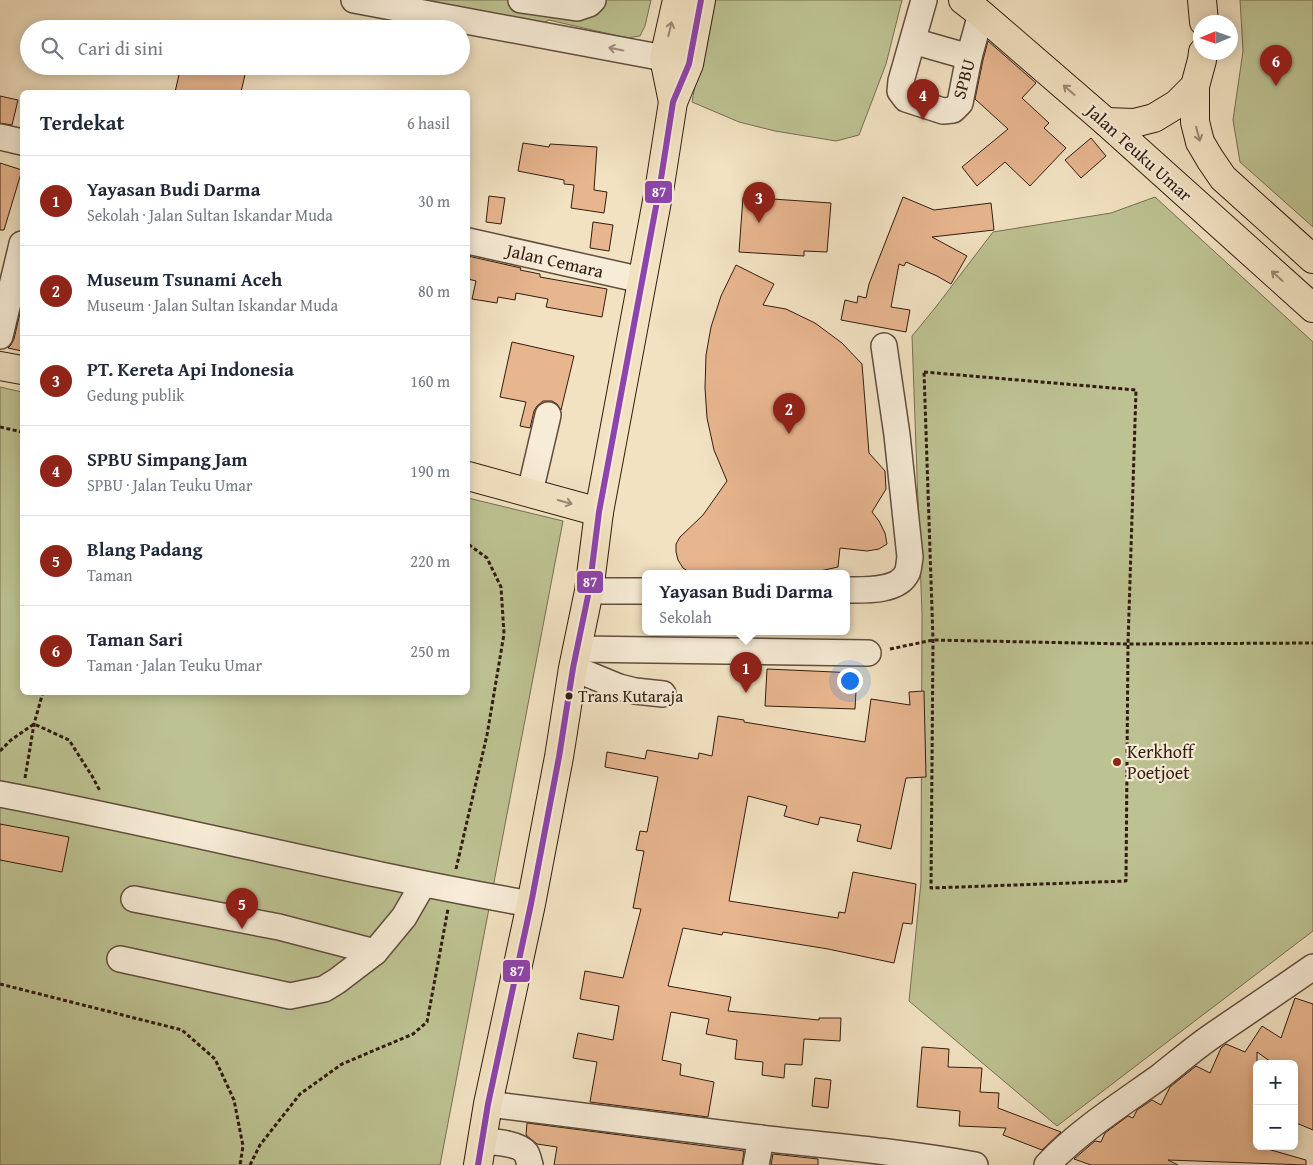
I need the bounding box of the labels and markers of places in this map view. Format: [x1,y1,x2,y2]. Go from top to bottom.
pin: 6 [1260,45,1292,86]
pin: 4 [907,79,939,120]
pin: 3 [743,182,775,223]
pin: 2 [773,393,805,434]
pin: 1 [730,652,762,693]
place label: Trans Kutaraja [578,683,683,708]
marker: Trans Kutaraja [564,691,574,701]
place label: Kerkhoff Poetjoet [1127,738,1196,786]
marker: Kerkhoff Poetjoet [1111,756,1123,768]
pin: 5 [226,888,258,929]

